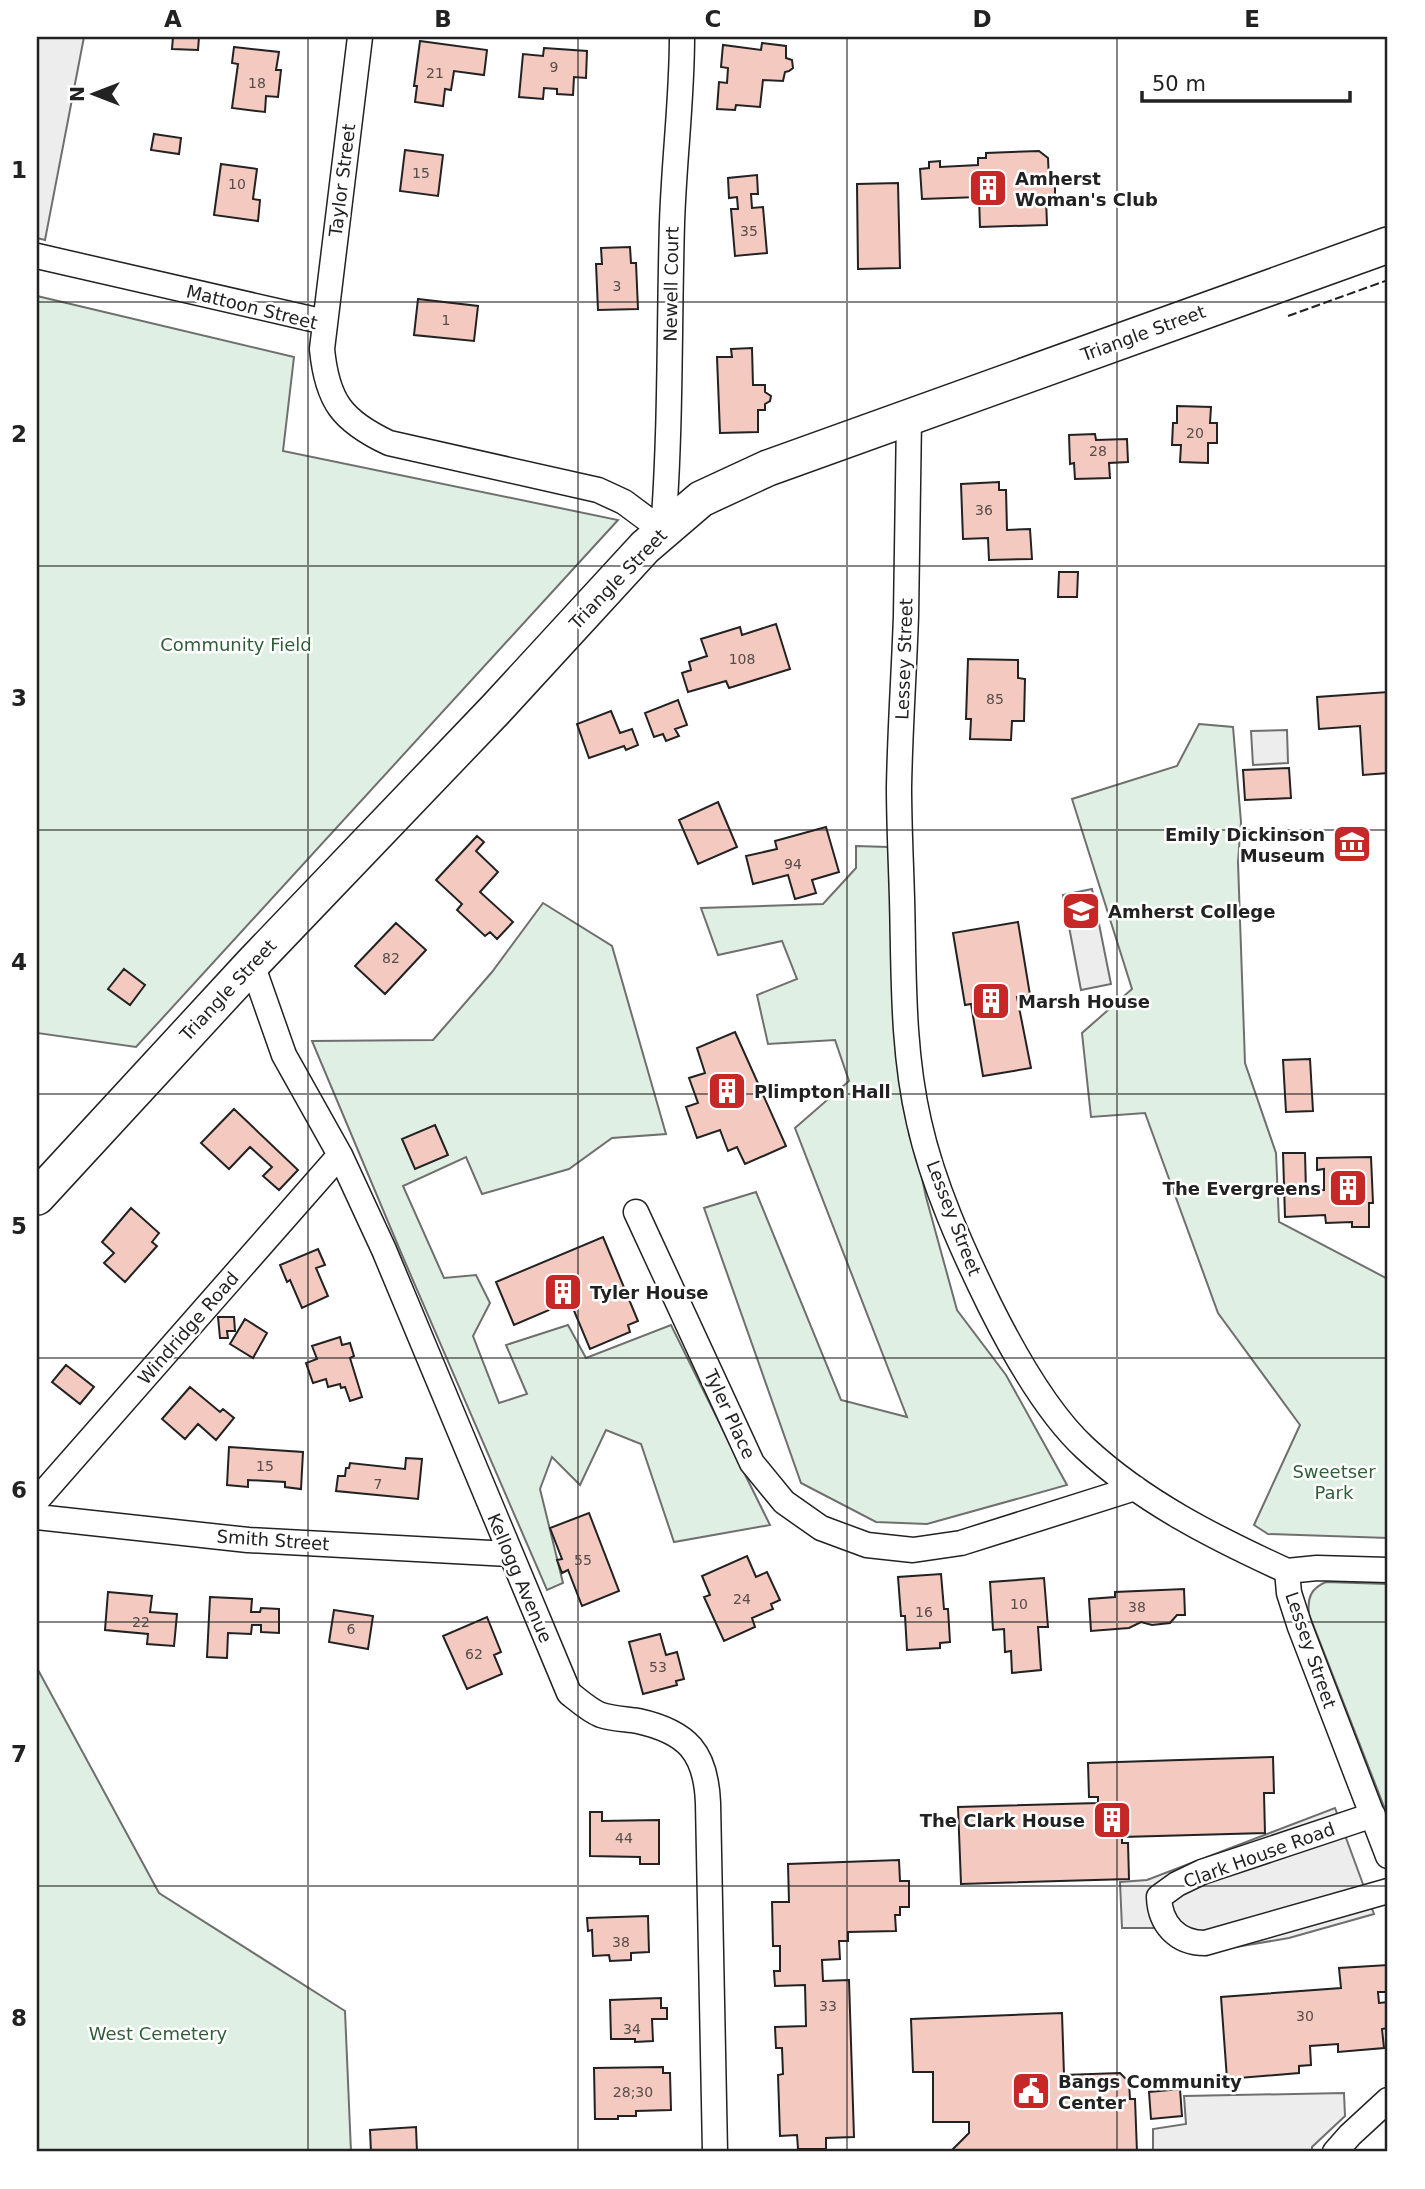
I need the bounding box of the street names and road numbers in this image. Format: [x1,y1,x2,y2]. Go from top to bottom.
street label: Taylor Street [325,122,359,239]
street label: Newell Court [659,226,683,342]
street label: Mattoon Street [184,281,320,333]
street label: Triangle Street [1077,301,1208,366]
street label: Triangle Street [564,525,671,634]
street label: Lessey Street [891,598,917,720]
street label: Triangle Street [175,935,280,1046]
street label: Lessey Street [922,1157,986,1279]
street label: Windridge Road [133,1267,243,1389]
street label: Tyler Place [700,1365,760,1462]
street label: Kellogg Avenue [483,1510,557,1646]
street label: Smith Street [216,1526,330,1554]
street label: Lessey Street [1281,1589,1341,1711]
street label: Clark House Road [1180,1818,1338,1892]

